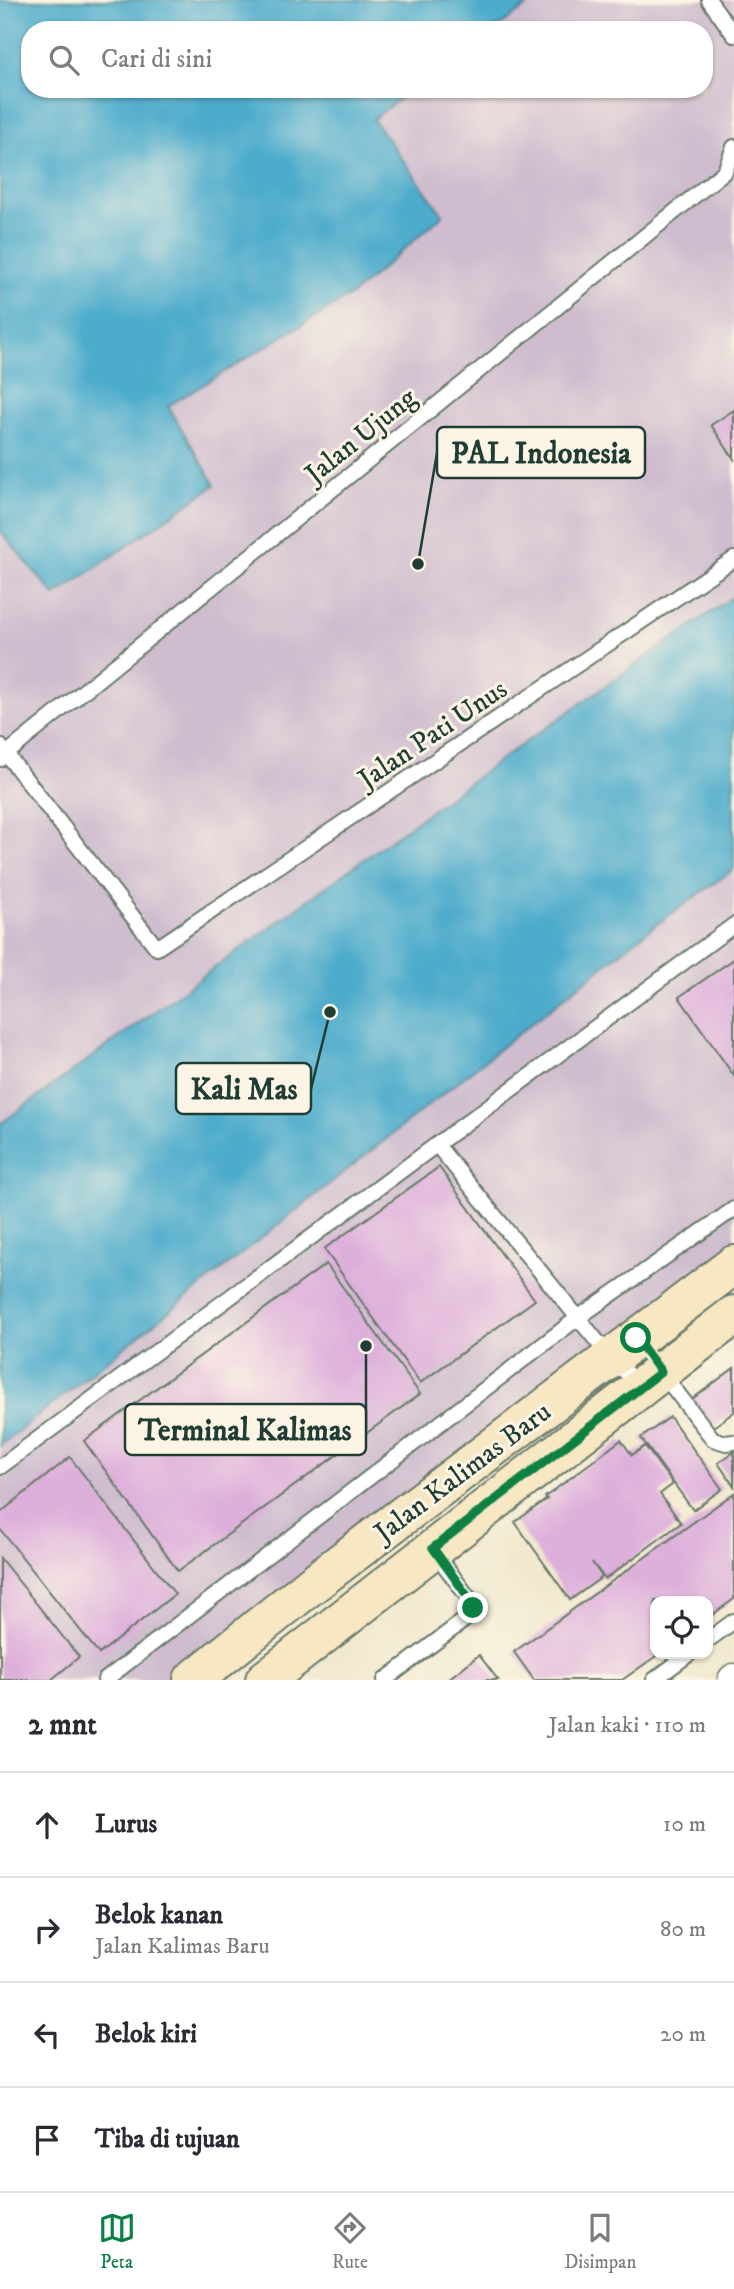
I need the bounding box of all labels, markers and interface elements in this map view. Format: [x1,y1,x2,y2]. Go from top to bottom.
search box [21,21,713,98]
icon: search [45,41,83,79]
text: Cari di sini [101,43,212,76]
street label: Jalan Ujung [296,380,424,494]
callout: PAL Indonesia [437,427,645,478]
text: PAL Indonesia [451,436,632,473]
street label: Jalan Pati Unus [349,672,514,799]
callout: Kali Mas [176,1063,311,1114]
text: Kali Mas [190,1072,298,1109]
route start [620,1322,651,1353]
street label: Jalan Kalimas Baru [365,1394,558,1552]
callout: Terminal Kalimas [125,1404,366,1455]
text: Terminal Kalimas [137,1413,352,1450]
route end [457,1592,488,1623]
map controls [650,1596,713,1659]
button: locate [650,1596,713,1659]
text: 2 mnt [28,1707,97,1744]
text: Jalan kaki · 110 m [549,1711,706,1740]
icon: ahead [28,1806,66,1844]
text: Lurus [95,1808,157,1841]
text: 10 m [663,1810,706,1839]
text: Belok kanan [95,1899,223,1932]
icon: right [28,1911,66,1949]
text: 80 m [660,1915,706,1944]
text: Jalan Kalimas Baru [95,1932,270,1961]
icon: left [28,2016,66,2054]
text: Belok kiri [95,2018,197,2051]
text: 20 m [660,2020,706,2049]
icon: arrive [28,2121,66,2159]
text: Tiba di tujuan [95,2123,240,2156]
tab: Peta [98,2209,136,2274]
tab: Rute [331,2209,369,2274]
tab: Disimpan [564,2209,636,2274]

